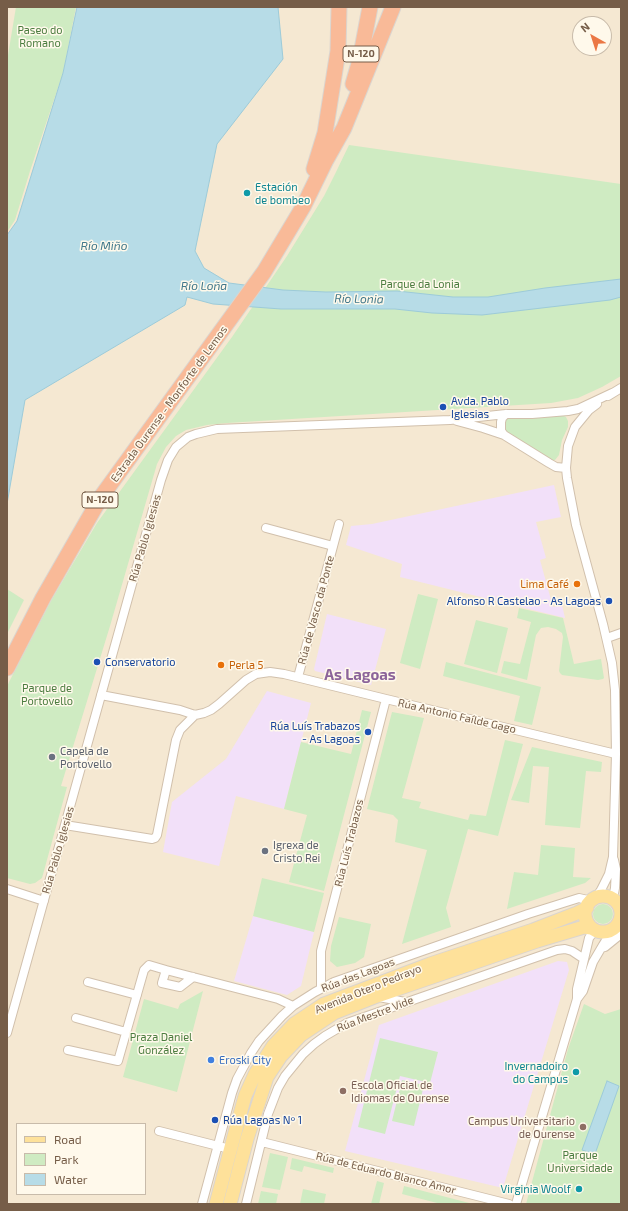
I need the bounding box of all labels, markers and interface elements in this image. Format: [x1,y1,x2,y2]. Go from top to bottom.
north arrow [572,16,612,56]
text: N [578,20,592,35]
park label: Paseo do Romano [17,23,63,49]
road number: N-120 [343,46,379,62]
place label: Estación de bombeo [255,180,310,206]
marker: Estación de bombeo [242,188,252,198]
water label: Río Miño [81,239,127,253]
park label: Parque da Lonia [380,277,460,291]
water label: Río Loña [181,279,227,293]
water label: Río Lonia [334,291,384,307]
street label: Estrada Ourense - Monforte de Lemos [108,323,230,485]
place label: Avda. Pablo Iglesias [451,394,509,420]
marker: Avda. Pablo Iglesias [438,402,448,412]
road number: N-120 [82,492,118,508]
street label: Rúa Pablo Iglesias [126,493,164,583]
street label: Rúa de Vasco da Ponte [295,554,337,666]
place label: Lima Café [520,577,569,591]
marker: Lima Café [572,579,582,589]
place label: Alfonso R Castelao - As Lagoas [447,594,601,608]
marker: Alfonso R Castelao - As Lagoas [604,596,614,606]
place label: Conservatorio [105,655,175,669]
marker: Conservatorio [92,657,102,667]
place label: Perla 5 [229,658,263,672]
marker: Perla 5 [216,660,226,670]
district label: As Lagoas [324,666,396,684]
park label: Parque de Portovello [21,681,73,707]
street label: Rúa Antonio Faílde Gago [397,696,517,736]
place label: Rúa Luís Trabazos - As Lagoas [270,719,360,745]
marker: Rúa Luís Trabazos - As Lagoas [363,727,373,737]
place label: Capela de Portovello [60,744,112,770]
marker: Capela de Portovello [47,752,57,762]
street label: Rúa Luís Trabazos [332,798,366,888]
street label: Rúa Pablo Iglesias [39,805,77,895]
place label: Igrexa de Cristo Rei [273,838,320,864]
marker: Igrexa de Cristo Rei [260,846,270,856]
street label: Rúa das Lagoas [319,955,397,995]
street label: Avenida Otero Pedrayo [313,962,423,1016]
street label: Rúa Mestre Vide [335,993,415,1035]
park label: Praza Daniel González [130,1030,192,1056]
place label: Eroski City [219,1053,271,1067]
marker: Eroski City [206,1055,216,1065]
place label: Invernadoiro do Campus [504,1059,568,1085]
marker: Invernadoiro do Campus [571,1067,581,1077]
place label: Escola Oficial de Idiomas de Ourense [351,1078,449,1104]
marker: Escola Oficial de Idiomas de Ourense [338,1086,348,1096]
place label: Rúa Lagoas Nº 1 [223,1113,302,1127]
place label: Campus Universitario de Ourense [468,1114,575,1140]
marker: Rúa Lagoas Nº 1 [210,1115,220,1125]
marker: Campus Universitario de Ourense [578,1122,588,1132]
legend [16,1123,146,1195]
text: Road [54,1132,82,1146]
park label: Parque Universidade [547,1148,613,1174]
street label: Rúa de Eduardo Blanco Amor [315,1149,457,1197]
text: Park [54,1152,79,1166]
text: Water [54,1172,88,1186]
place label: Virginia Woolf [501,1182,571,1196]
marker: Virginia Woolf [574,1184,584,1194]

